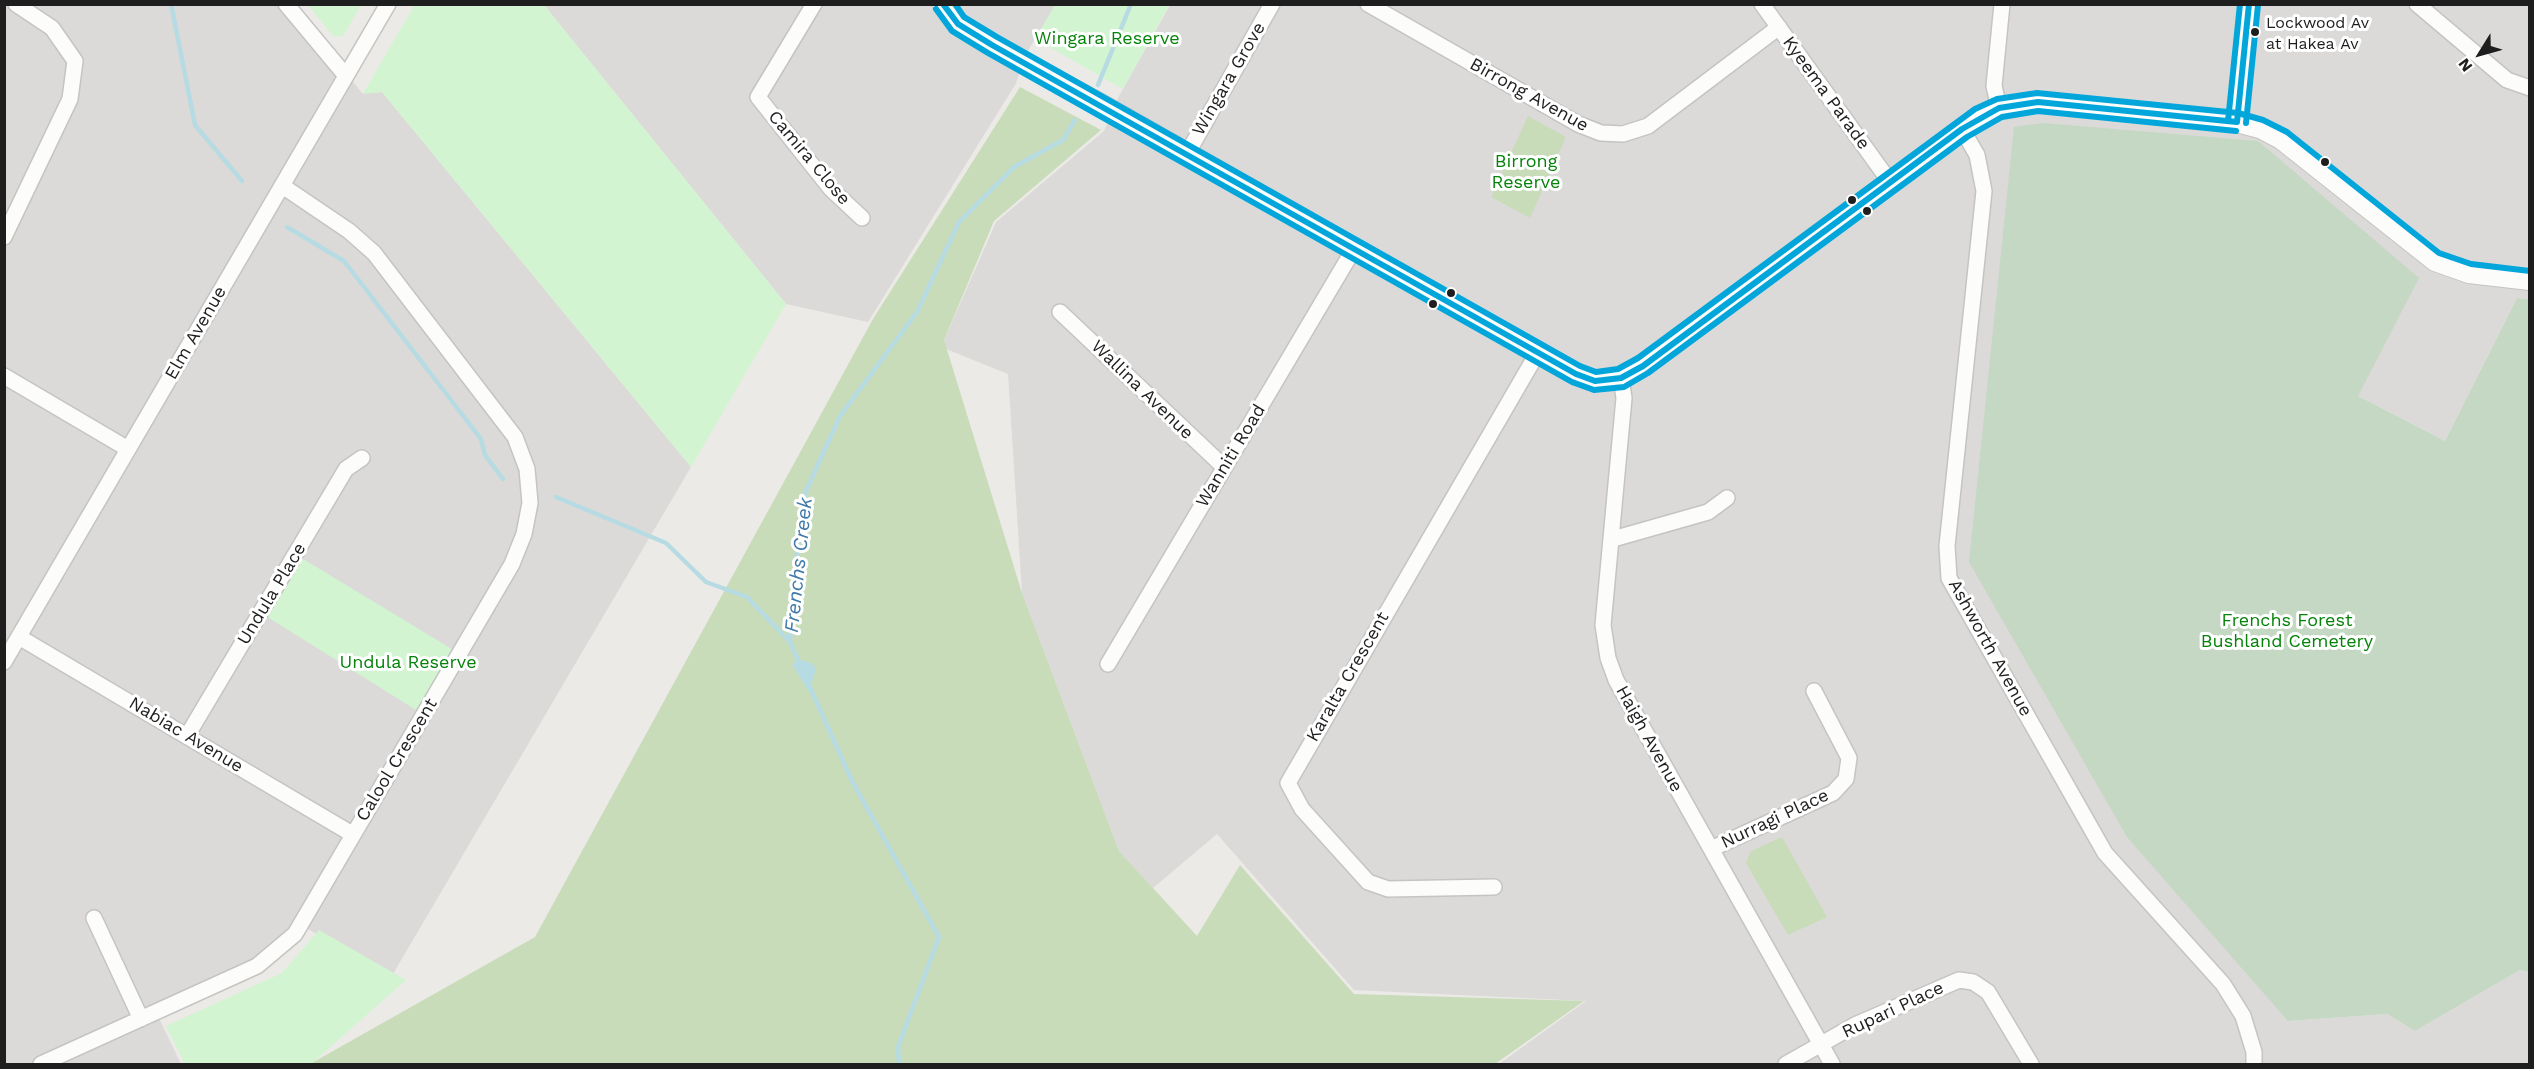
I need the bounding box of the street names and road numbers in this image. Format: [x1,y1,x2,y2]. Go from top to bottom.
street label: Wingara Grove [1188,19,1270,139]
street label: Kyeema Parade [1778,32,1874,154]
street label: Birrong Avenue [1466,53,1592,137]
street label: Camira Close [763,106,855,210]
street label: Elm Avenue [161,283,231,383]
street label: Wallina Avenue [1086,336,1198,444]
street label: Wanniti Road [1192,401,1270,511]
street label: Undula Place [233,539,311,649]
street label: Ashworth Avenue [1943,576,2037,720]
street label: Karalta Crescent [1302,608,1394,746]
street label: Haigh Avenue [1611,682,1687,796]
street label: Nabiac Avenue [125,692,247,778]
street label: Calool Crescent [352,695,442,825]
street label: Nurragi Place [1718,785,1832,853]
street label: Rupari Place [1839,977,1947,1043]

